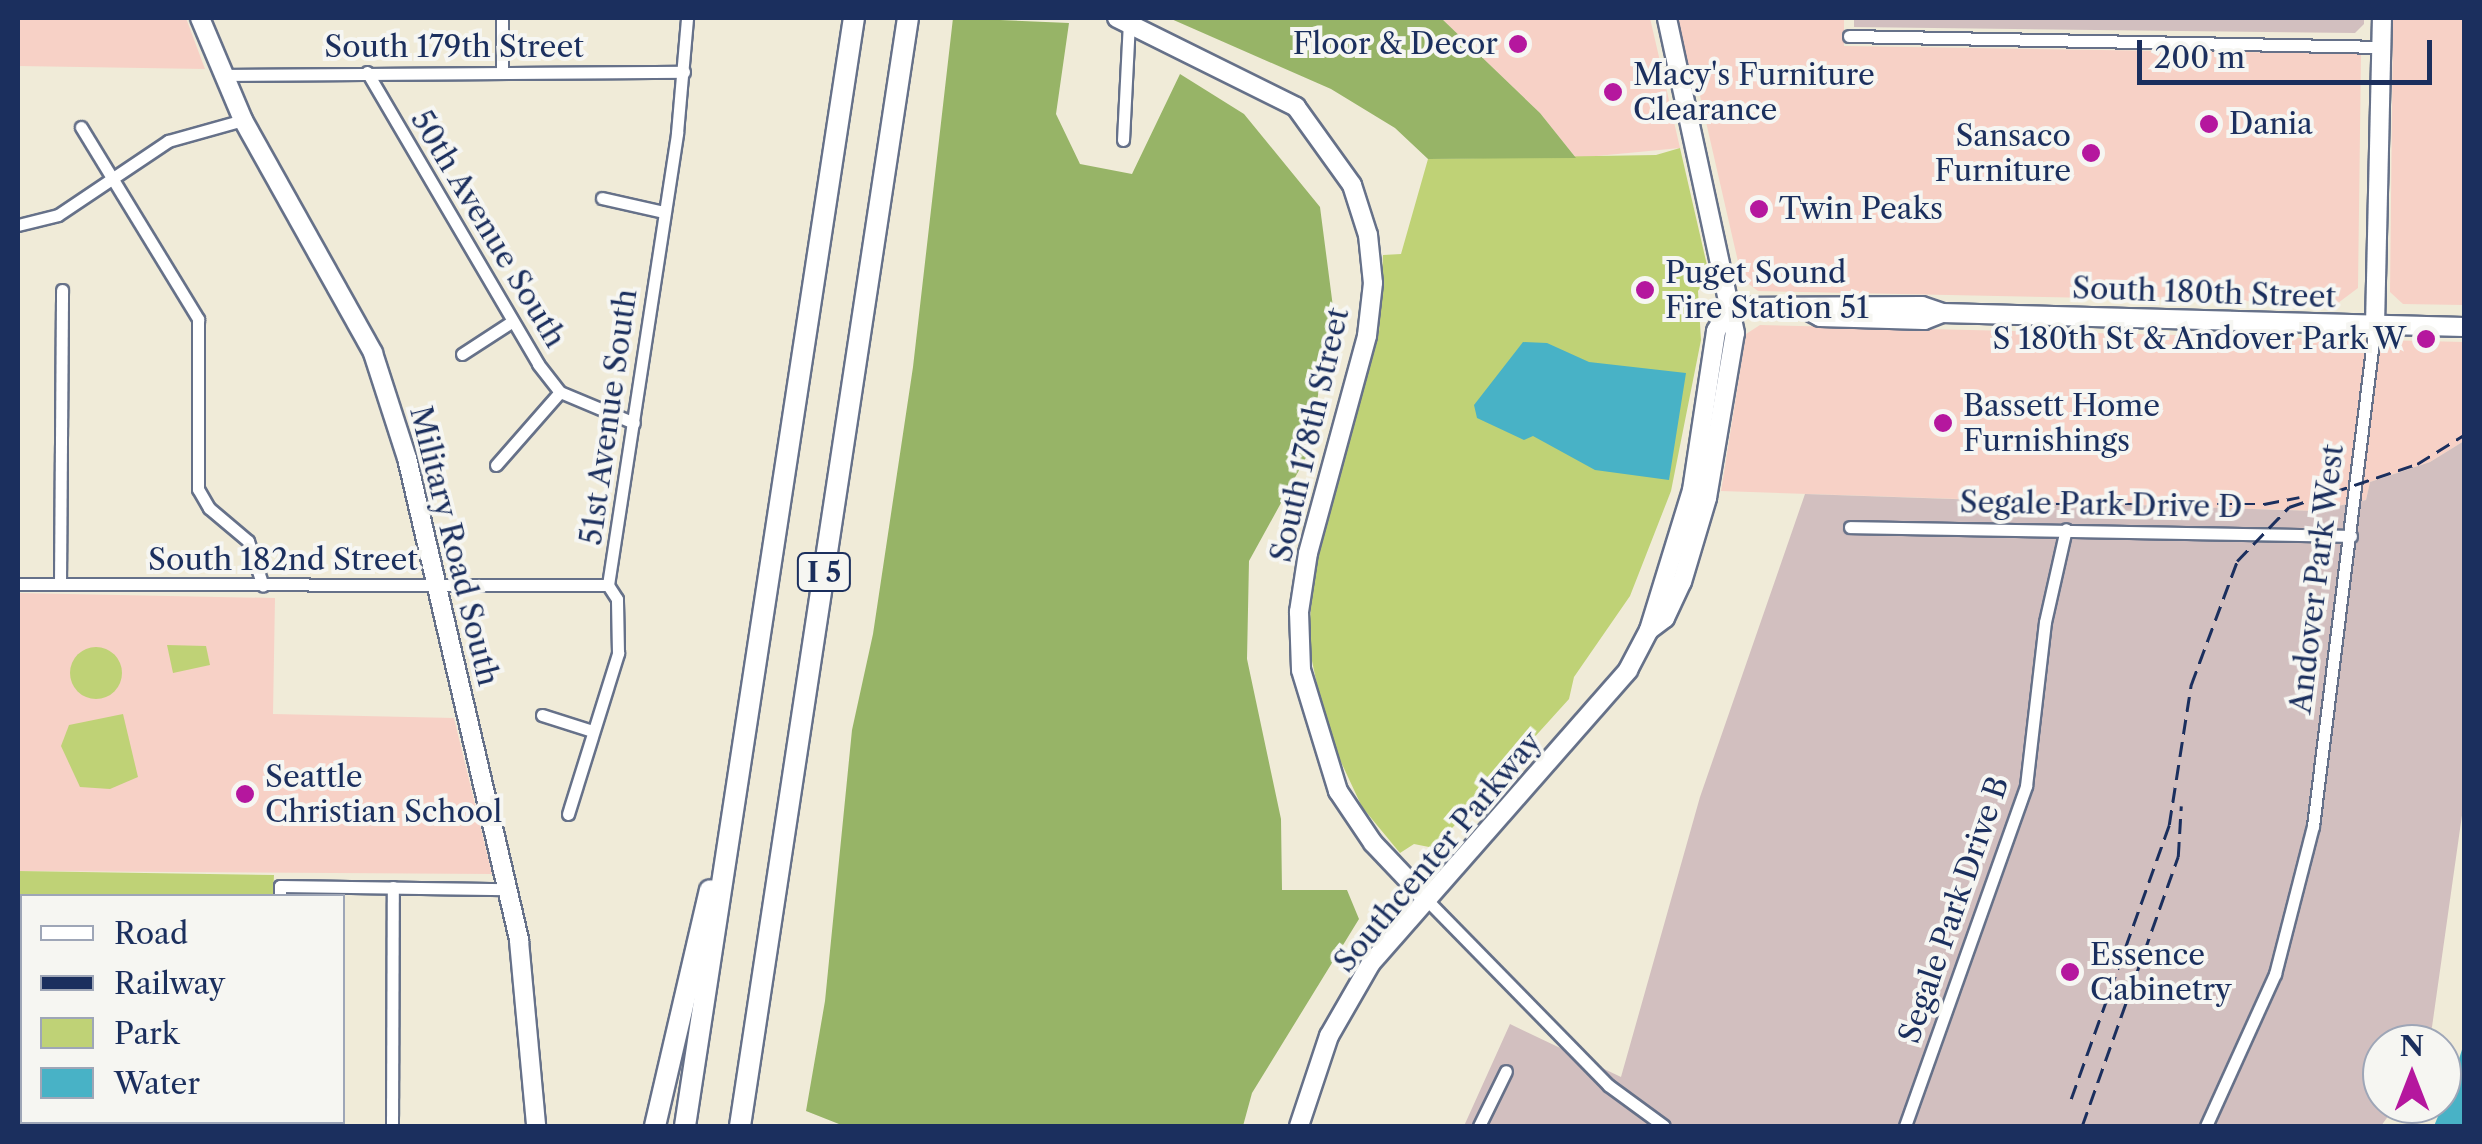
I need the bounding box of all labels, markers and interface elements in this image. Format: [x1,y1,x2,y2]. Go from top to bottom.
scale bar [2142,20,2437,82]
place label: Floor & Decor [1292,26,1498,62]
street label: South 179th Street [324,29,584,65]
marker: Floor & Decor [1507,33,1529,55]
text: 200 m [2154,39,2245,76]
place label: Macy's Furniture Clearance [1633,57,1875,128]
marker: Macy's Furniture Clearance [1602,81,1624,103]
street label: 50th Avenue South [403,103,573,355]
place label: Dania [2229,106,2313,142]
marker: Dania [2198,113,2220,135]
place label: Sansaco Furniture [1934,118,2071,188]
marker: Sansaco Furniture [2080,142,2102,164]
place label: Twin Peaks [1779,191,1943,227]
marker: Twin Peaks [1748,198,1770,220]
place label: Puget Sound Fire Station 51 [1665,255,1869,326]
street label: South 180th Street [2071,270,2337,316]
marker: Puget Sound Fire Station 51 [1634,279,1656,301]
street label: 51st Avenue South [573,286,645,548]
street label: South 178th Street [1263,304,1357,566]
place label: S 180th St & Andover Park W [1989,321,2406,357]
marker: S 180th St & Andover Park W [2415,328,2437,350]
place label: Bassett Home Furnishings [1963,388,2160,458]
street label: Military Road South [402,402,506,690]
marker: Bassett Home Furnishings [1932,412,1954,434]
street label: Andover Park West [2282,441,2352,717]
street label: Segale Park Drive D [1959,485,2243,525]
street label: South 182nd Street [148,542,418,578]
road number: I 5 [796,549,852,595]
street label: Southcenter Parkway [1327,724,1549,980]
place label: Seattle Christian School [265,759,502,830]
street label: Segale Park Drive B [1891,772,2017,1048]
marker: Seattle Christian School [234,783,256,805]
legend [20,894,345,1124]
text: Road [114,915,188,952]
place label: Essence Cabinetry [2090,937,2232,1008]
marker: Essence Cabinetry [2059,961,2081,983]
text: Railway [114,965,225,1002]
text: Park [114,1015,179,1052]
north arrow [2362,1024,2462,1124]
text: N [2400,1029,2424,1063]
text: Water [114,1065,200,1102]

